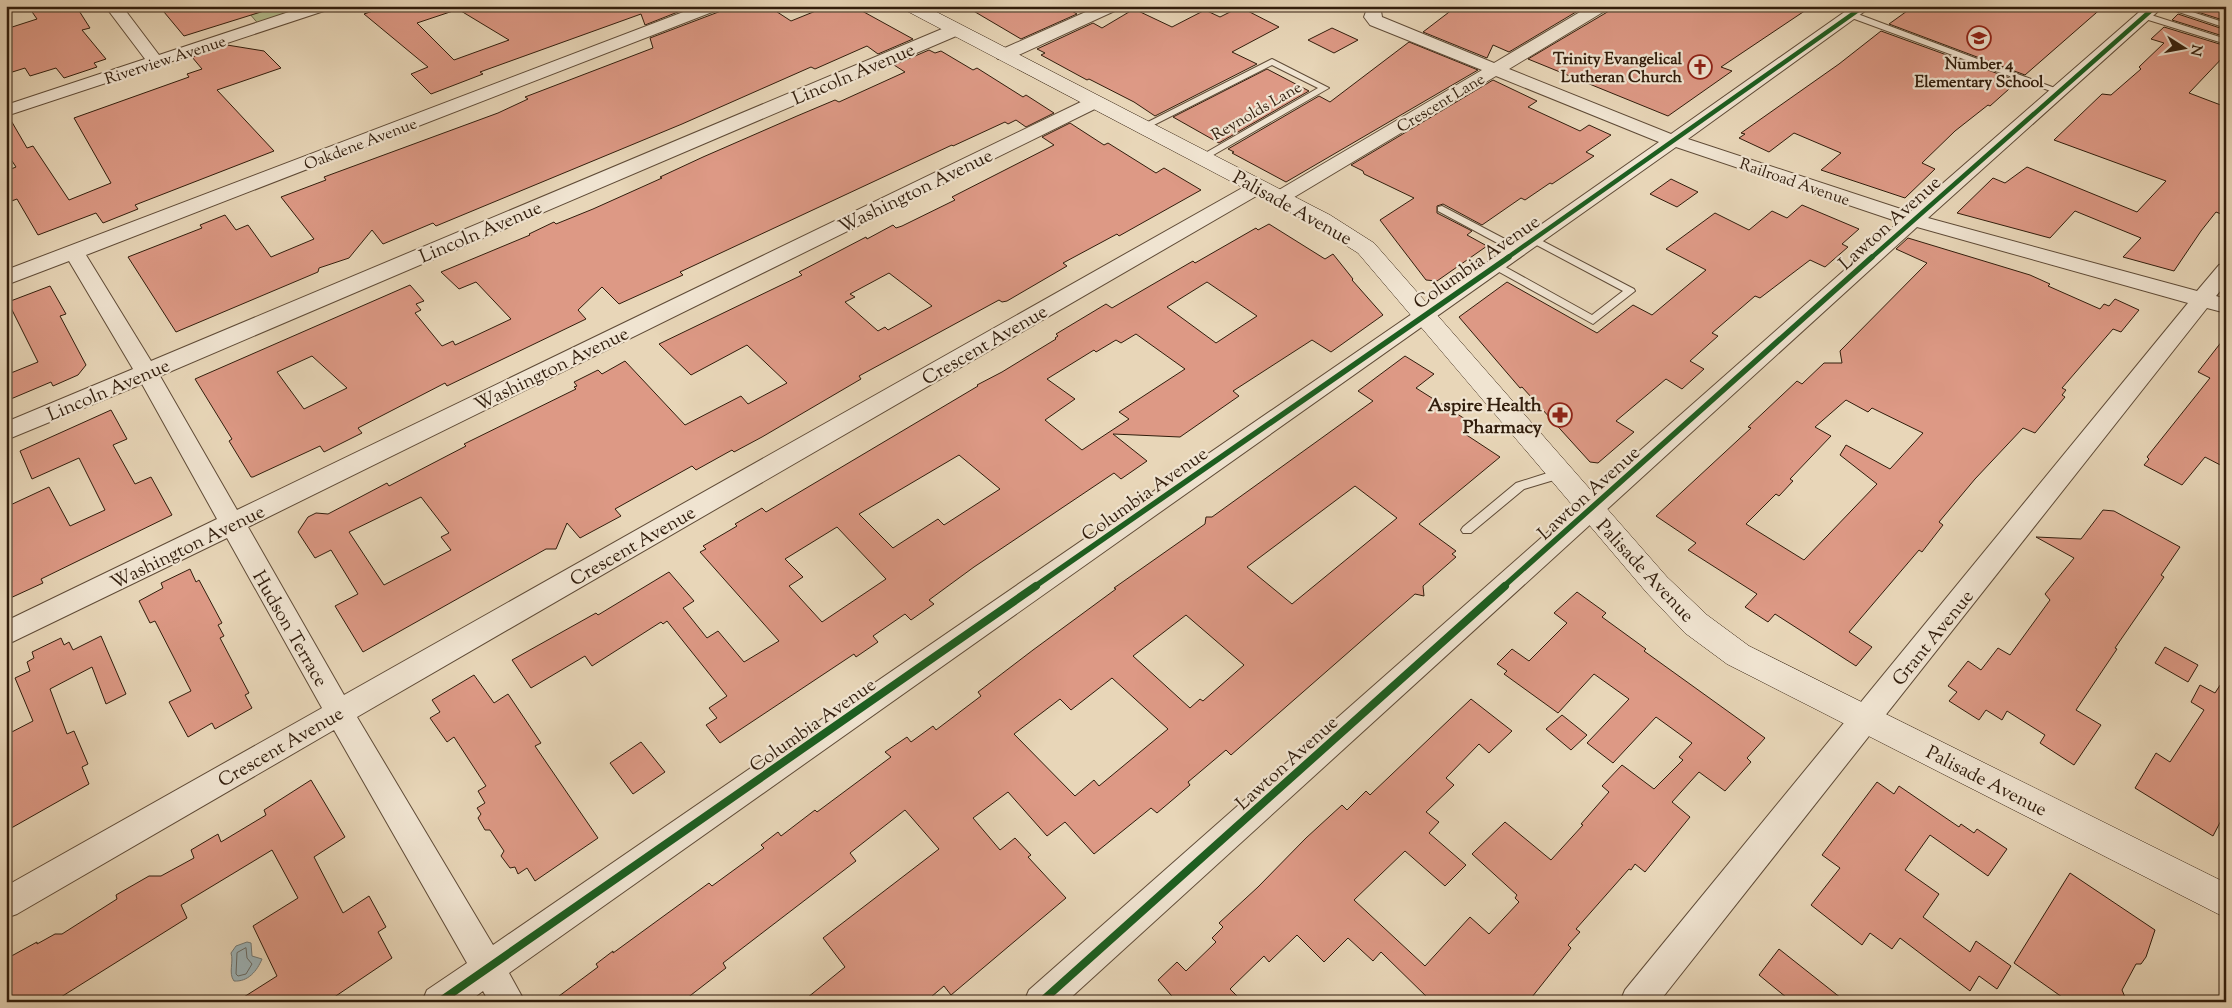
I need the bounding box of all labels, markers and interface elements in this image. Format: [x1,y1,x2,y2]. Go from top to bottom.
north arrow [2160,22,2210,72]
school or university icon: Number 4 Elementary School [1966,25,1992,51]
street label: Riverview Avenue [102,31,229,92]
street label: Lincoln Avenue [788,37,920,113]
text: N [2184,43,2206,57]
place label: Trinity Evangelical Lutheran Church [1553,49,1683,90]
church icon: Trinity Evangelical Lutheran Church [1687,54,1713,80]
place label: Number 4 Elementary School [1914,54,2044,95]
street label: Crescent Lane [1393,69,1490,140]
street label: Reynolds Lane [1208,77,1307,147]
street label: Oakdene Avenue [301,113,421,177]
street label: Washington Avenue [834,143,998,241]
street label: Railroad Avenue [1736,154,1853,213]
street label: Palisade Avenue [1227,165,1357,253]
street label: Lawton Avenue [1833,170,1948,277]
street label: Lincoln Avenue [415,195,547,271]
street label: Columbia Avenue [1409,209,1546,317]
street label: Crescent Avenue [917,299,1053,393]
street label: Washington Avenue [470,321,634,419]
street label: Lincoln Avenue [43,353,175,429]
place label: Aspire Health Pharmacy [1428,393,1543,442]
pharmacy icon: Aspire Health Pharmacy [1547,402,1573,428]
street label: Lawton Avenue [1532,440,1647,547]
street label: Columbia Avenue [1077,441,1214,549]
street label: Washington Avenue [106,499,270,597]
street label: Crescent Avenue [565,500,701,594]
street label: Palisade Avenue [1589,514,1699,630]
street label: Hudson Terrace [244,566,333,693]
street label: Grant Avenue [1887,585,1981,692]
street label: Columbia Avenue [745,672,882,780]
street label: Crescent Avenue [213,701,349,795]
street label: Lawton Avenue [1230,710,1345,817]
street label: Palisade Avenue [1921,740,2051,824]

